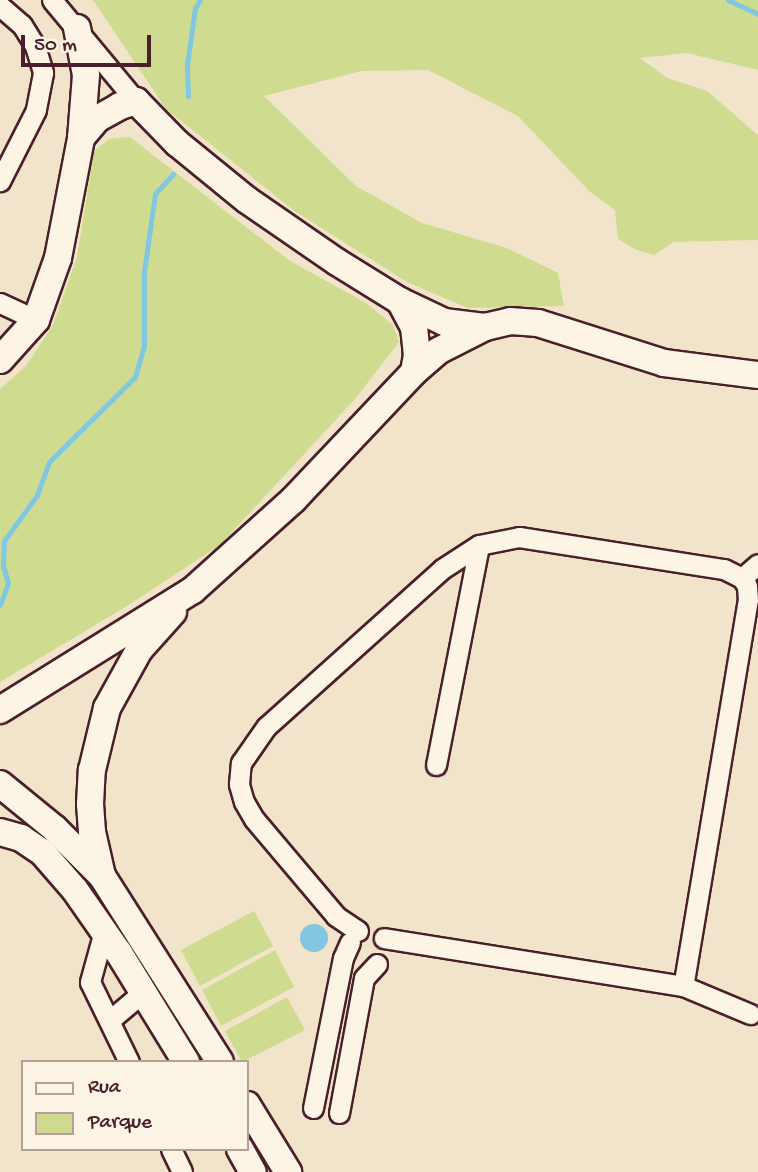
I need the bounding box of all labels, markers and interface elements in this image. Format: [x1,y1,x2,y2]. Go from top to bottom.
scale bar [24,21,154,65]
text: 50 m [34,34,77,59]
legend [21,1060,248,1151]
text: Rua [88,1076,121,1101]
text: Parque [88,1111,152,1136]

